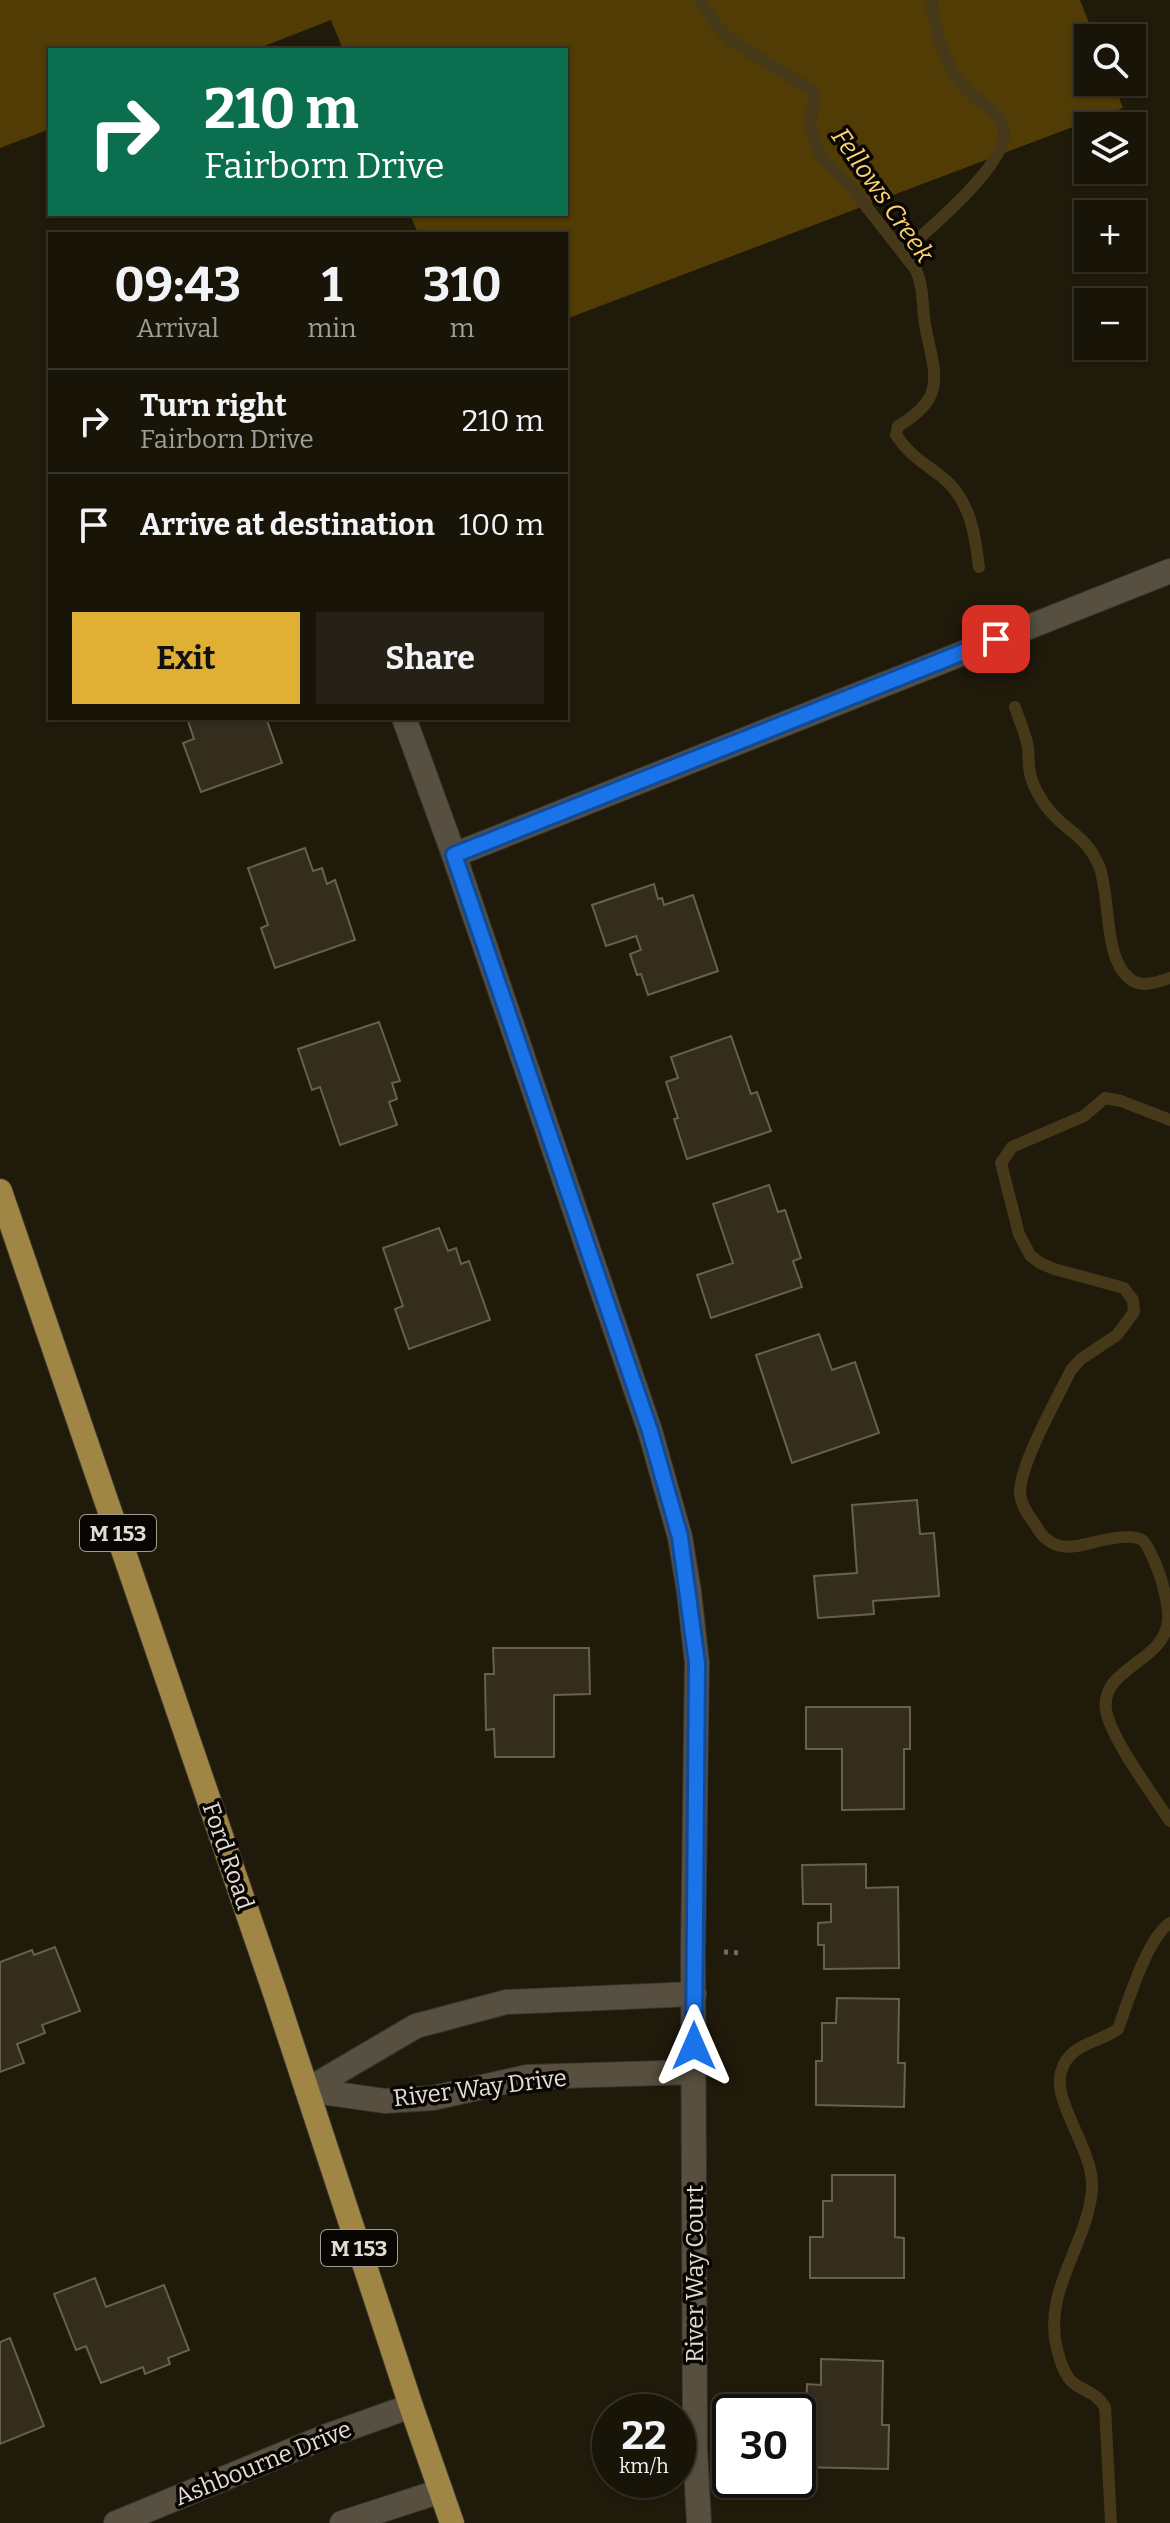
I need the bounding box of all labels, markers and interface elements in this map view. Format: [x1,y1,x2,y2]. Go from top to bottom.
map controls [1074,24,1146,360]
button: search [1074,24,1146,96]
text: 210 m [204,76,359,143]
icon: right [72,80,176,184]
button: layers [1074,112,1146,184]
water label: Fellows Creek [825,122,941,269]
text: Fairborn Drive [204,144,445,188]
button: + [1074,200,1146,272]
text: 09:43 [114,256,241,314]
text: 1 [322,256,342,314]
text: 310 [423,256,502,314]
button: − [1074,288,1146,360]
text: Arrival [137,313,219,344]
text: min [308,313,357,344]
text: m [450,313,475,344]
text: Turn right [140,388,287,424]
icon: right [72,399,116,443]
text: 210 m [462,403,544,439]
text: Fairborn Drive [140,424,314,455]
icon: arrive [72,503,116,547]
text: Arrive at destination [140,507,435,543]
text: 100 m [459,507,544,543]
pin [962,605,1030,673]
button: Exit [72,612,300,704]
button: Share [316,612,544,704]
icon: arrive [974,617,1018,661]
road number: M 153 [80,1515,156,1551]
street label: Ford Road [197,1799,259,1913]
position arrow [652,2004,736,2088]
street label: River Way Drive [392,2063,568,2113]
street label: River Way Court [681,2185,709,2363]
road number: M 153 [321,2230,397,2266]
speed limit sign: 30 [712,2394,816,2498]
text: 22 [621,2412,667,2460]
street label: Ashbourne Drive [171,2415,355,2511]
text: km/h [619,2454,669,2478]

